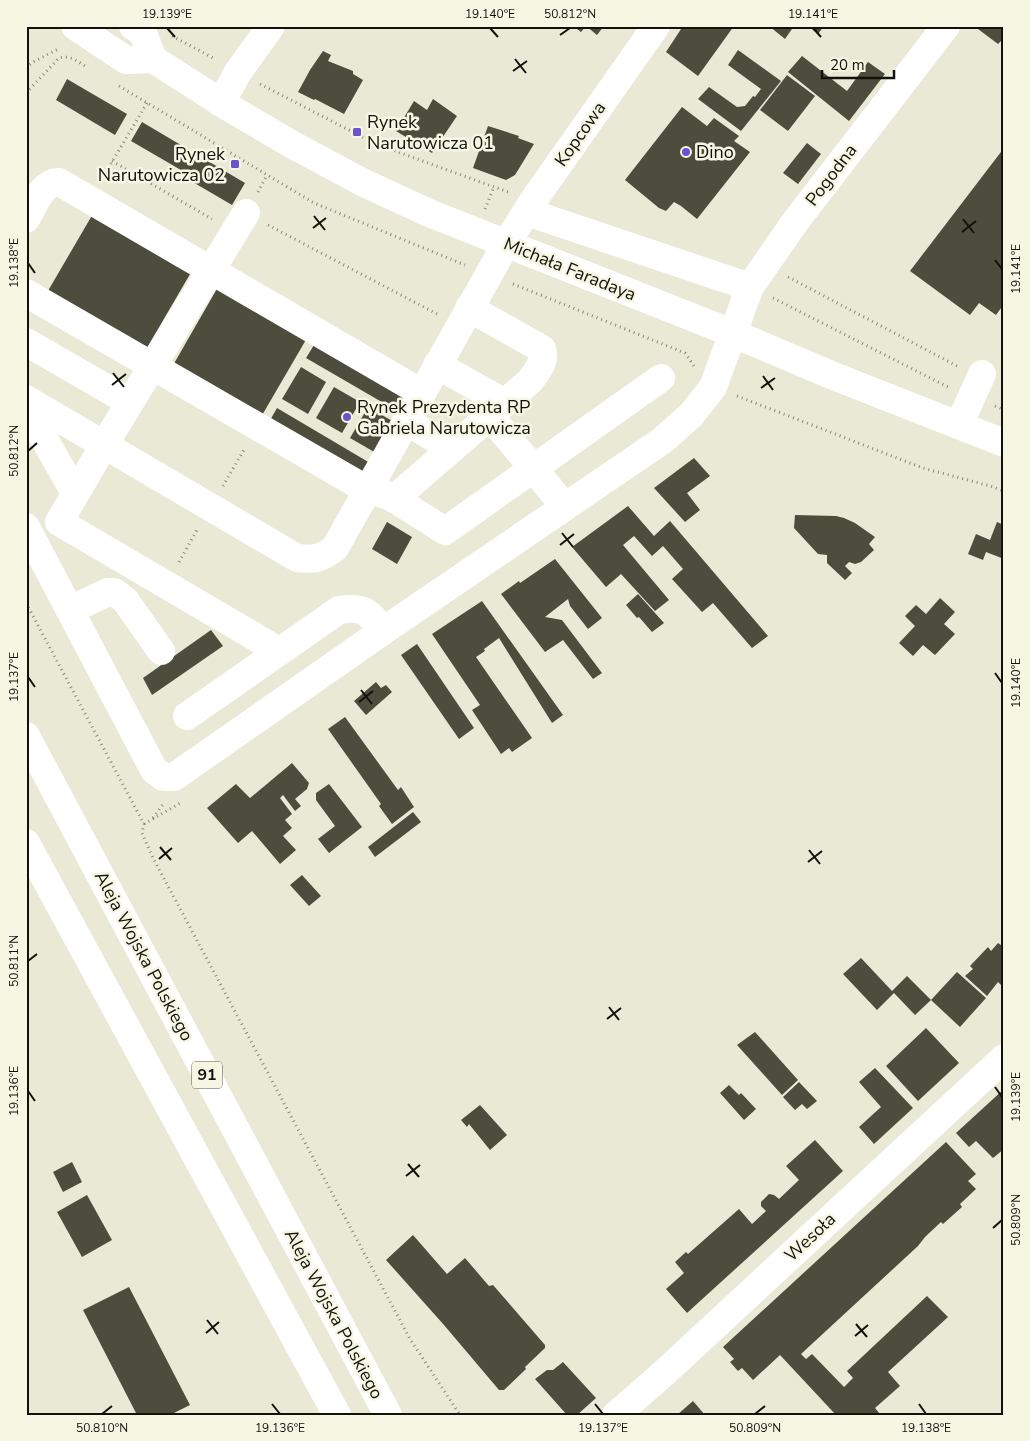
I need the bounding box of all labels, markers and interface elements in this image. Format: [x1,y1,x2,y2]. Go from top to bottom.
text: 19.139°E [142,6,192,22]
text: 19.140°E [465,6,515,22]
text: 50.812°N [544,6,596,22]
text: 19.141°E [788,6,838,22]
scale bar [822,48,895,80]
text: 20 m [830,55,865,75]
street label: Kopcowa [549,97,611,171]
place label: Rynek Narutowicza 01 [367,110,494,155]
marker: Rynek Narutowicza 01 [351,126,363,138]
street label: Pogodna [800,139,862,211]
place label: Dino [696,140,734,164]
place label: Rynek Narutowicza 02 [98,142,226,187]
marker: Dino [680,146,692,158]
marker: Rynek Narutowicza 02 [229,158,241,170]
street label: Michała Faradaya [500,232,640,306]
text: 19.138°E [6,238,22,288]
text: 19.141°E [1008,244,1024,294]
place label: Rynek Prezydenta RP Gabriela Narutowicza [357,395,531,440]
marker: Rynek Prezydenta RP Gabriela Narutowicza [341,411,353,423]
text: 50.812°N [6,425,22,477]
text: 19.137°E [6,652,22,702]
text: 19.140°E [1008,658,1024,708]
street label: Aleja Wojska Polskiego [89,867,199,1045]
text: 50.811°N [6,935,22,987]
road number: 91 [192,1062,222,1088]
text: 19.136°E [6,1066,22,1116]
text: 19.139°E [1008,1072,1024,1122]
text: 50.809°N [1008,1194,1024,1246]
street label: Wesoła [779,1207,841,1267]
street label: Aleja Wojska Polskiego [279,1225,389,1403]
text: 50.810°N [76,1420,128,1436]
text: 19.136°E [255,1420,305,1436]
text: 19.137°E [578,1420,628,1436]
text: 50.809°N [729,1420,781,1436]
text: 19.138°E [901,1420,951,1436]

